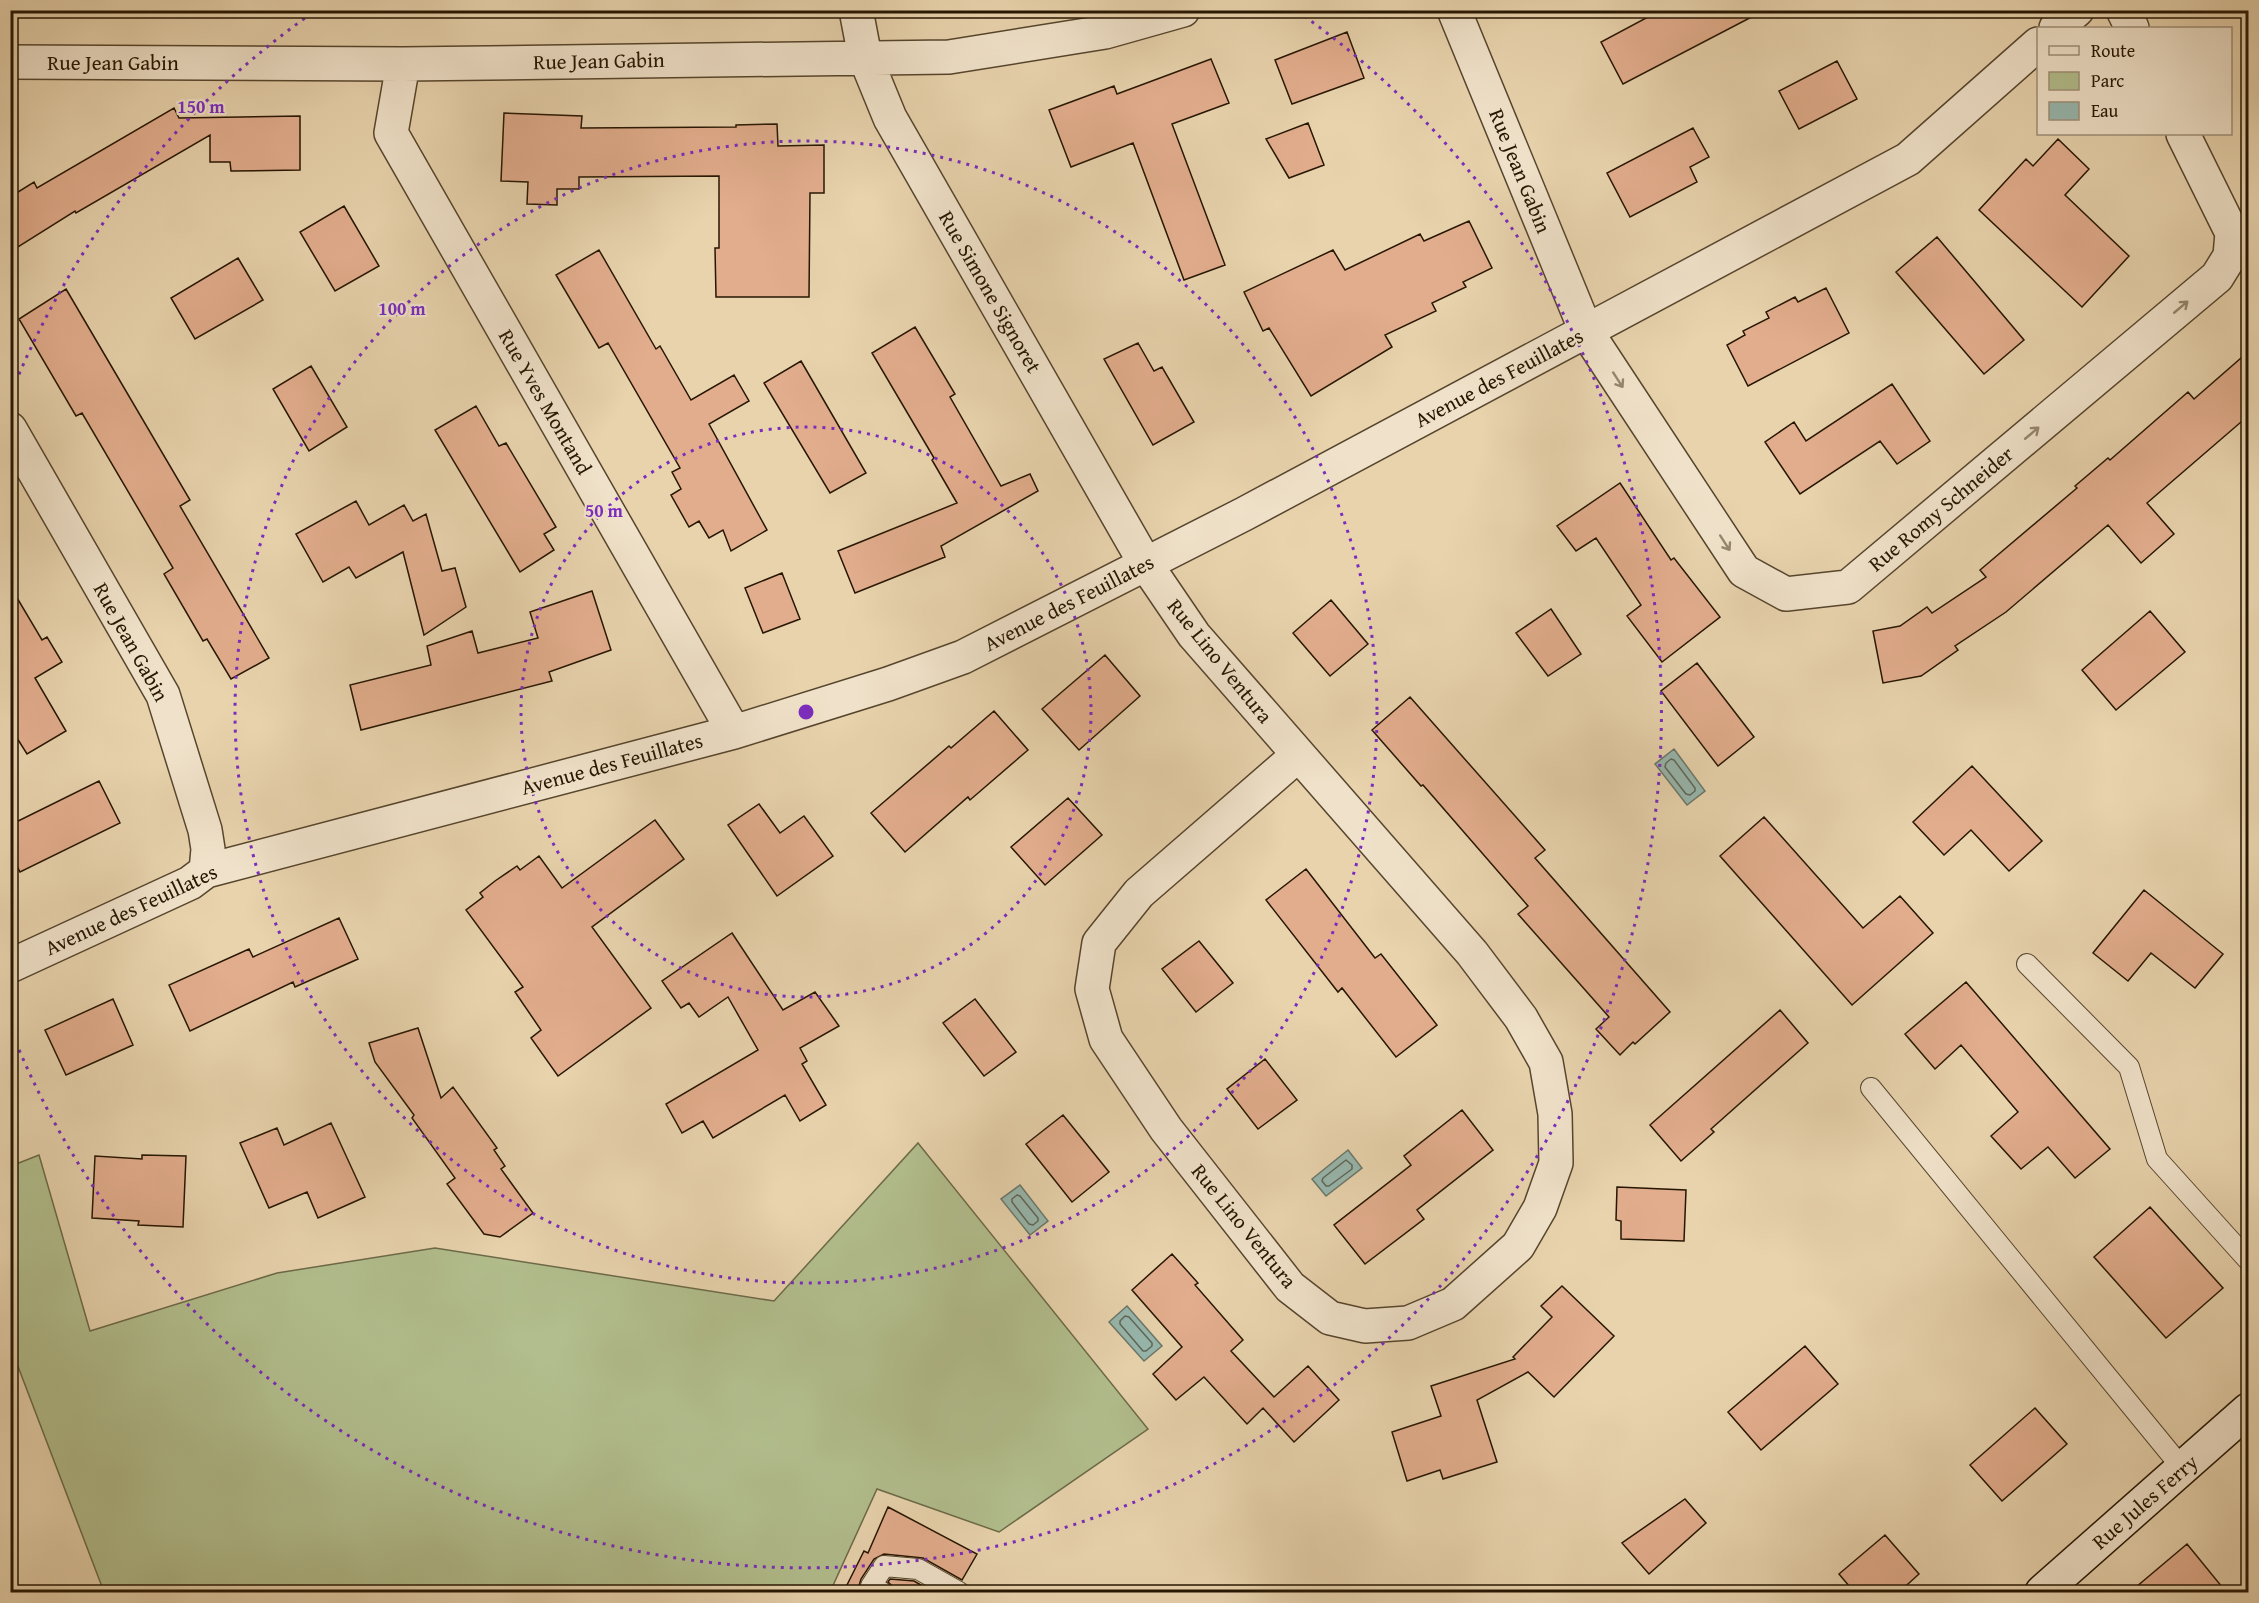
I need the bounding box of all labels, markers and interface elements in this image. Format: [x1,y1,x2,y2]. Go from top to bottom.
legend [2037,27,2232,135]
text: Route [2091,37,2135,64]
street label: Rue Jean Gabin [533,44,665,77]
street label: Rue Jean Gabin [47,47,179,78]
text: Parc [2091,67,2124,94]
text: 150 m [177,93,225,120]
text: Eau [2091,97,2119,124]
street label: Rue Jean Gabin [1481,104,1560,238]
street label: Rue Simone Signoret [931,205,1050,379]
text: 100 m [378,295,426,322]
one-way arrow [2173,300,2188,314]
street label: Avenue des Feuillates [1409,320,1589,435]
street label: Rue Yves Montand [491,323,600,481]
one-way arrow [1612,372,1625,389]
one-way arrow [2024,426,2040,439]
street label: Rue Romy Schneider [1861,438,2020,579]
text: 50 m [585,497,624,524]
one-way arrow [1719,535,1732,552]
street label: Avenue des Feuillates [978,546,1159,659]
street label: Rue Jean Gabin [86,577,177,707]
street label: Rue Lino Ventura [1160,592,1280,730]
centre of rings [796,702,816,722]
street label: Avenue des Feuillates [518,724,706,803]
street label: Avenue des Feuillates [39,856,222,963]
street label: Rue Lino Ventura [1184,1157,1304,1295]
street label: Rue Jules Ferry [2085,1446,2205,1557]

